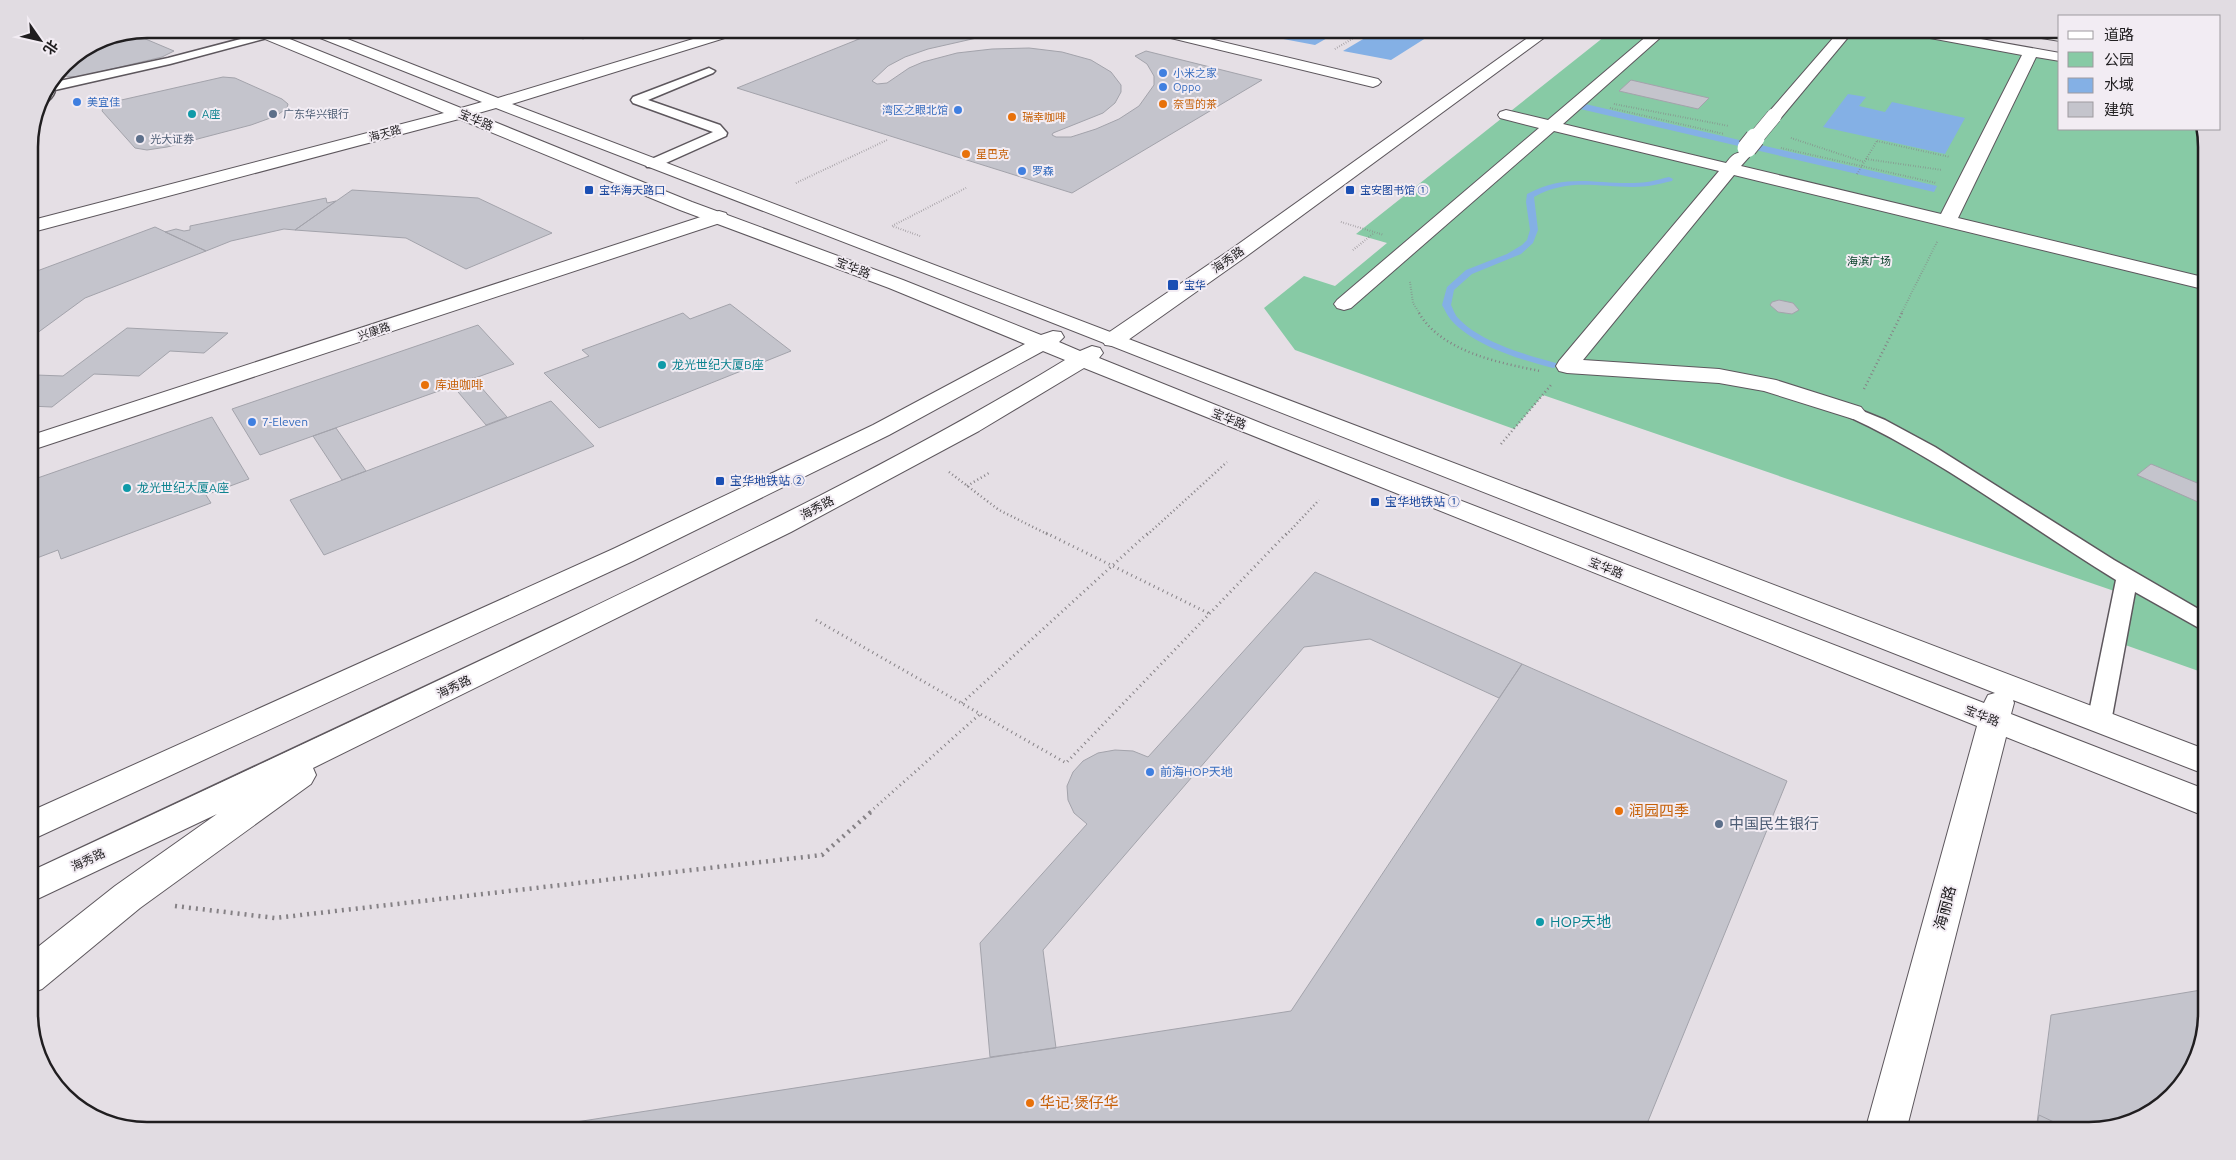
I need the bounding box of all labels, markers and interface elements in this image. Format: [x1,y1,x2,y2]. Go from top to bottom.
north arrow [15,15,65,65]
legend [2058,15,2221,130]
text: 道路 [2104,26,2134,43]
text: 北 [40,37,61,58]
text: 公园 [2104,51,2134,68]
marker: 小米之家 [1157,67,1169,79]
place label: 小米之家 [1173,67,1217,79]
text: 水域 [2104,76,2134,93]
marker: Oppo [1157,81,1169,93]
place label: Oppo [1173,81,1201,93]
marker: 美宜佳 [71,96,83,108]
place label: 美宜佳 [87,96,120,108]
marker: 奈雪的茶 [1157,98,1169,110]
place label: 奈雪的茶 [1173,98,1217,110]
text: 建筑 [2104,101,2134,118]
place label: 湾区之眼北馆 [882,104,948,116]
marker: 湾区之眼北馆 [952,104,964,116]
street label: 宝华路 [457,107,495,133]
marker: A座 [186,108,198,120]
place label: A座 [202,108,220,120]
marker: 广东华兴银行 [267,108,279,120]
place label: 广东华兴银行 [283,108,349,120]
marker: 瑞幸咖啡 [1006,111,1018,123]
place label: 瑞幸咖啡 [1022,111,1066,123]
street label: 海天路 [368,123,402,143]
marker: 光大证券 [134,133,146,145]
place label: 光大证券 [150,133,194,145]
marker: 星巴克 [960,148,972,160]
place label: 星巴克 [976,148,1009,160]
marker: 罗森 [1016,165,1028,177]
place label: 罗森 [1032,165,1054,177]
marker: 宝华海天路口 [583,184,595,196]
place label: 宝华海天路口 [599,184,665,196]
marker: 宝安图书馆 ① [1344,184,1356,196]
place label: 宝安图书馆 ① [1360,184,1429,196]
street label: 海秀路 [1209,244,1246,275]
street label: 宝华路 [834,255,872,280]
park label: 海滨广场 [1847,255,1891,267]
marker: 宝华 [1166,278,1180,292]
place label: 宝华 [1184,279,1206,291]
street label: 兴康路 [356,320,392,342]
place label: 龙光世纪大厦B座 [672,358,764,371]
marker: 龙光世纪大厦B座 [656,359,668,371]
place label: 库迪咖啡 [435,378,483,391]
marker: 库迪咖啡 [419,379,431,391]
street label: 宝华路 [1210,406,1248,431]
place label: 7-Eleven [262,415,308,428]
marker: 7-Eleven [246,416,258,428]
place label: 宝华地铁站 ② [730,474,805,487]
marker: 宝华地铁站 ② [714,475,726,487]
place label: 龙光世纪大厦A座 [137,481,229,494]
marker: 龙光世纪大厦A座 [121,482,133,494]
street label: 海秀路 [798,493,836,522]
place label: 宝华地铁站 ① [1385,495,1460,508]
marker: 宝华地铁站 ① [1369,496,1381,508]
street label: 宝华路 [1587,555,1625,580]
street label: 海秀路 [435,673,473,700]
street label: 宝华路 [1963,703,2001,728]
place label: 前海HOP天地 [1160,765,1233,778]
marker: 前海HOP天地 [1144,766,1156,778]
place label: 润园四季 [1629,802,1689,819]
marker: 润园四季 [1613,805,1625,817]
place label: 中国民生银行 [1729,815,1819,832]
marker: 中国民生银行 [1713,818,1725,830]
street label: 海秀路 [69,846,107,873]
street label: 海丽路 [1930,884,1959,932]
place label: HOP天地 [1550,913,1611,930]
marker: HOP天地 [1534,916,1546,928]
place label: 华记·煲仔华 [1040,1094,1119,1111]
marker: 华记·煲仔华 [1024,1097,1036,1109]

